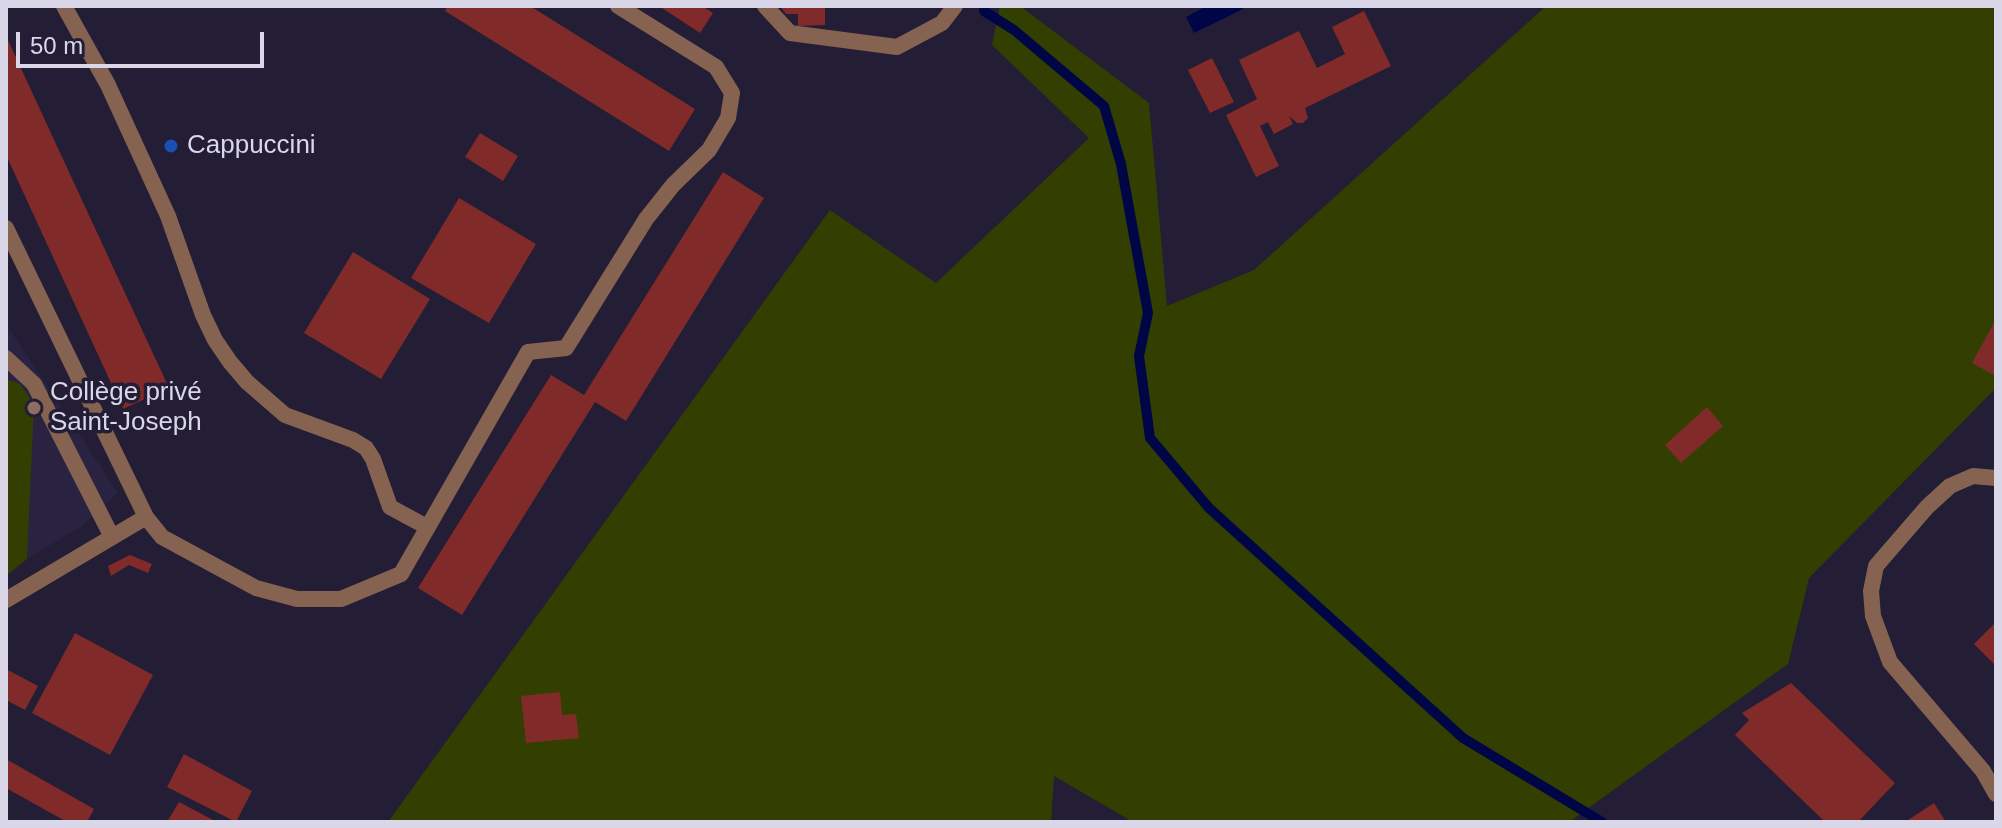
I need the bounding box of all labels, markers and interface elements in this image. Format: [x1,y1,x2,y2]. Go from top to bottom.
scale bar [20,16,268,66]
text: 50 m [30,32,83,59]
place label: Cappuccini [187,130,316,162]
marker: Cappuccini [162,137,180,155]
place label: Collège privé Saint-Joseph [50,377,202,438]
marker: Collège privé Saint-Joseph [25,399,43,417]

